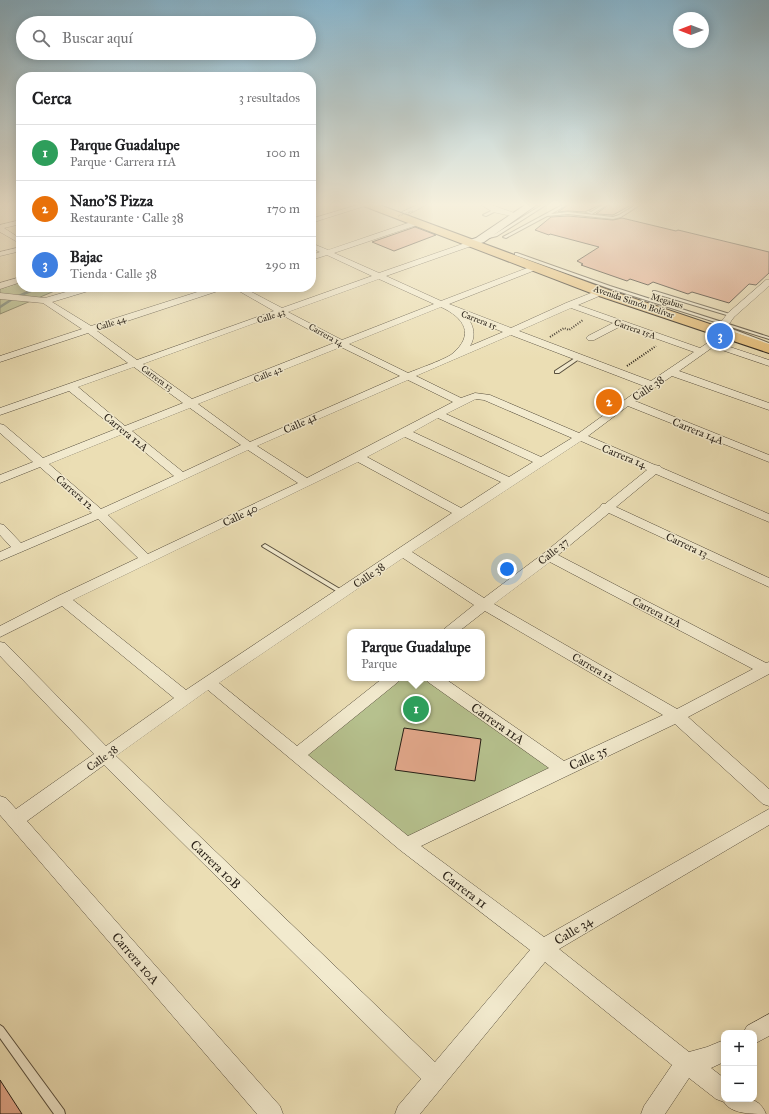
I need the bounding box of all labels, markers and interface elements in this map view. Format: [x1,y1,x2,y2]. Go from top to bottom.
north arrow [673,12,709,48]
search box [16,16,316,60]
icon: search [30,27,52,49]
text: Buscar aquí [62,29,133,47]
text: Cerca [32,88,71,109]
text: 3 resultados [239,90,300,106]
text: Parque Guadalupe [70,136,180,154]
text: 1 [42,145,48,161]
text: 100 m [266,145,300,161]
text: Parque · Carrera 11A [70,154,176,170]
text: Nano'S Pizza [70,192,153,210]
text: 2 [42,201,48,217]
text: 170 m [267,201,300,217]
text: Restaurante · Calle 38 [70,210,184,226]
text: Bajac [70,248,103,266]
text: 3 [42,257,48,273]
text: 290 m [265,257,300,273]
text: Tienda · Calle 38 [70,266,157,282]
street label: Avenida Simón Bolívar [591,282,677,321]
street label: Megabus [649,290,685,312]
street label: Calle 43 [255,305,287,325]
street label: Carrera 15 [460,308,499,332]
street label: Calle 44 [95,312,128,332]
street label: Carrera 15A [613,316,657,341]
street label: Carrera 14 [307,321,346,349]
pin: 3 [707,321,733,351]
street label: Carrera 13 [139,362,176,393]
street label: Calle 42 [252,363,284,384]
street label: Calle 38 [630,373,667,404]
pin: 2 [596,387,622,417]
street label: Calle 41 [281,410,319,437]
street label: Carrera 12A [101,411,151,455]
street label: Carrera 14A [670,415,726,448]
street label: Carrera 14 [600,442,649,472]
street label: Carrera 12 [53,472,97,513]
street label: Calle 40 [220,501,260,530]
street label: Carrera 13 [664,530,710,561]
street label: Calle 37 [536,535,571,568]
your location [497,559,517,579]
street label: Calle 38 [351,560,388,591]
street label: Carrera 12A [630,595,684,631]
popup [347,629,485,681]
text: Parque Guadalupe [361,638,471,656]
street label: Carrera 12 [570,650,616,685]
text: Parque [361,656,397,672]
pin: 1 [403,694,429,724]
street label: Carrera 11A [468,700,527,748]
street label: Calle 35 [567,742,610,774]
street label: Calle 38 [84,743,120,774]
street label: Carrera 10B [187,837,244,893]
street label: Carrera 11 [438,867,490,912]
street label: Calle 34 [551,913,596,949]
street label: Carrera 10A [108,929,162,988]
map controls [721,1030,757,1102]
button: + [721,1030,757,1066]
button: − [721,1066,757,1102]

